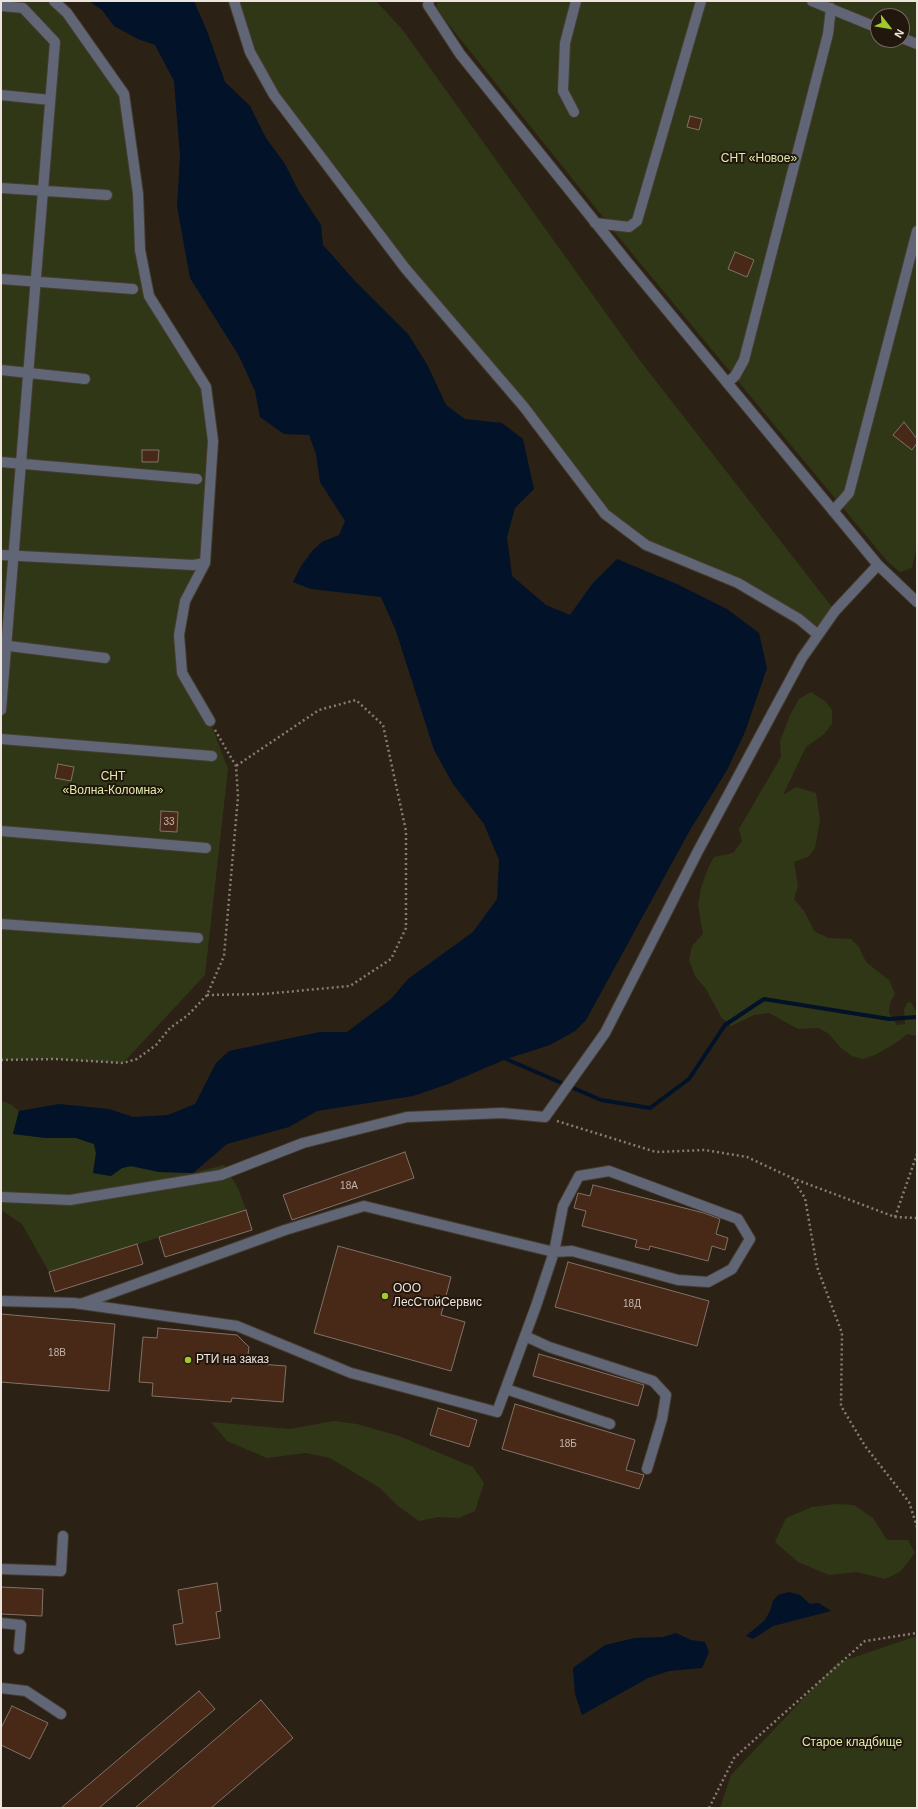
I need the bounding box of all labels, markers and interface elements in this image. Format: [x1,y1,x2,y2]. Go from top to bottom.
north arrow [870,8,910,48]
text: N [892,27,907,40]
park label: СНТ «Новое» [721,152,797,166]
park label: СНТ «Волна-Коломна» [63,770,163,798]
house number: 33 [163,816,175,828]
house number: 18А [340,1180,358,1192]
place label: ООО ЛесСтойСервис [393,1282,482,1310]
marker: ООО ЛесСтойСервис [380,1291,390,1301]
house number: 18Д [623,1298,641,1310]
house number: 18В [48,1347,66,1359]
place label: РТИ на заказ [196,1353,269,1367]
marker: РТИ на заказ [183,1355,193,1365]
house number: 18Б [559,1438,577,1450]
park label: Старое кладбище [802,1736,902,1750]

